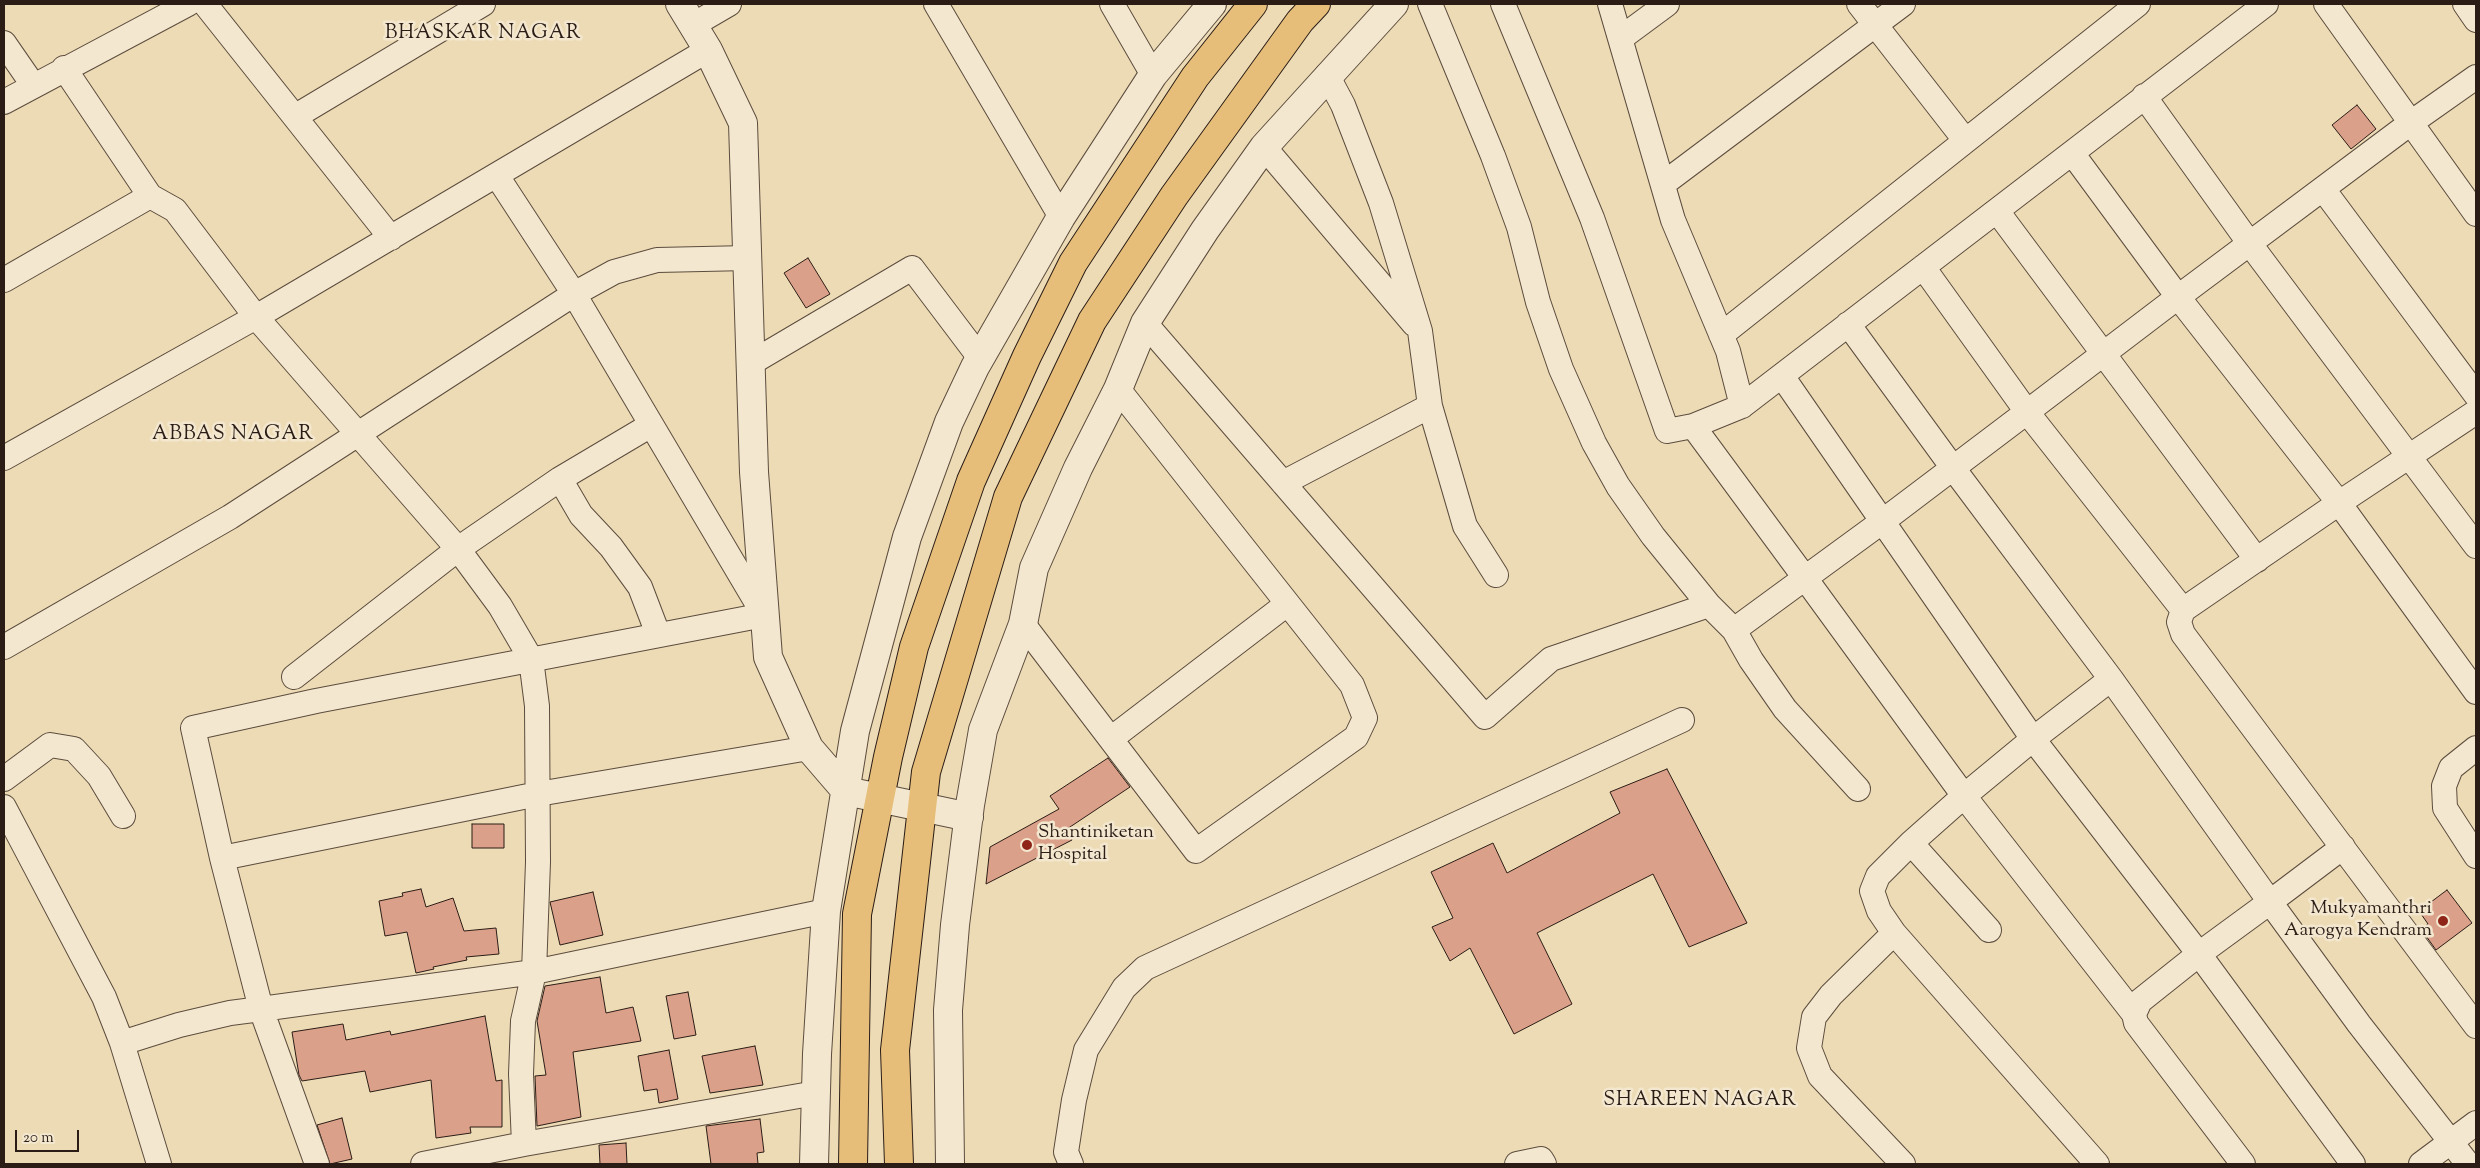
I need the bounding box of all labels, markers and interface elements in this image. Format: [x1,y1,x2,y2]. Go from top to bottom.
district label: BHASKAR NAGAR [383,23,583,47]
district label: ABBAS NAGAR [151,424,315,448]
place label: Shantiniketan Hospital [1038,823,1154,867]
marker: Shantiniketan Hospital [1020,838,1034,852]
place label: Mukyamanthri Aarogya Kendram [2284,899,2432,943]
marker: Mukyamanthri Aarogya Kendram [2436,914,2450,928]
district label: SHAREEN NAGAR [1602,1090,1798,1114]
scale bar [18,1120,81,1152]
text: 20 m [23,1128,54,1149]

